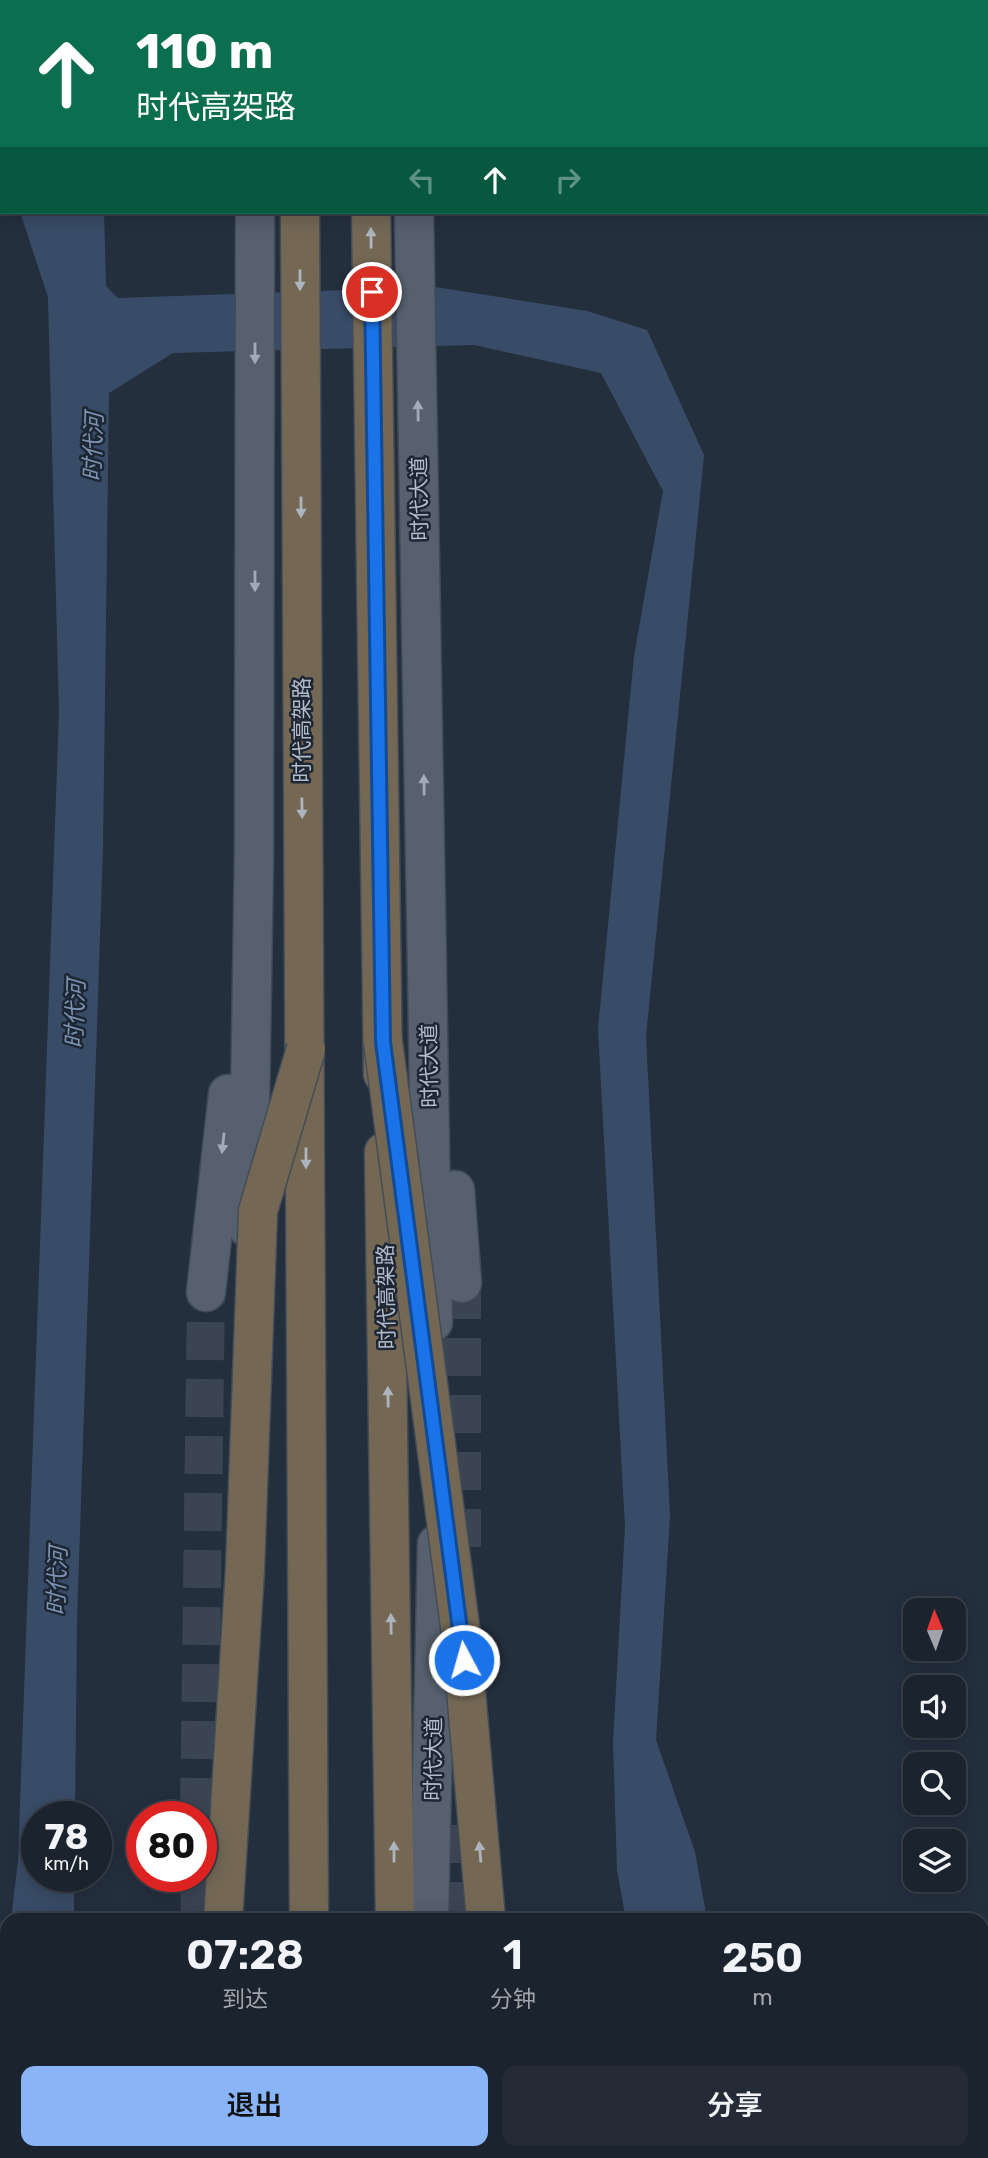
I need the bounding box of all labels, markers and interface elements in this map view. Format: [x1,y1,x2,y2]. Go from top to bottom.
text: 110 m [136,22,273,80]
icon: ahead [21,28,112,119]
text: 时代高架路 [136,88,296,126]
icon: left [403,161,441,199]
icon: ahead [476,161,514,199]
icon: right [549,161,587,199]
one-way arrow [365,227,377,249]
pin [342,262,402,322]
one-way arrow [294,269,306,291]
icon: arrive [353,273,391,311]
one-way arrow [249,343,261,365]
one-way arrow [412,400,424,422]
water label: 时代河 [78,408,108,482]
street label: 时代大道 [406,457,432,541]
one-way arrow [295,497,307,519]
one-way arrow [249,570,261,592]
street label: 时代高架路 [289,678,314,783]
one-way arrow [419,774,430,796]
one-way arrow [296,798,308,820]
water label: 时代河 [60,975,90,1049]
street label: 时代大道 [416,1024,442,1108]
one-way arrow [217,1132,228,1154]
one-way arrow [300,1148,312,1170]
street label: 时代高架路 [373,1244,399,1350]
one-way arrow [382,1385,394,1407]
water label: 时代河 [42,1542,72,1616]
north arrow [903,1598,966,1661]
map controls [903,1598,966,1892]
one-way arrow [385,1613,397,1635]
position arrow [427,1623,501,1697]
button: sound [903,1675,966,1738]
street label: 时代大道 [420,1717,446,1801]
button: search [903,1752,966,1815]
speed limit sign: 80 [126,1801,217,1892]
text: 78 [45,1816,88,1858]
button: layers [903,1829,966,1892]
one-way arrow [388,1840,400,1862]
one-way arrow [474,1841,485,1863]
text: km/h [44,1853,89,1875]
text: 07:28 [186,1930,304,1980]
text: 1 [503,1930,523,1980]
text: 250 [722,1933,803,1983]
text: m [752,1983,773,2011]
text: 到达 [222,1985,268,2013]
text: 分钟 [490,1985,536,2013]
button: 退出 [21,2066,488,2146]
button: 分享 [502,2066,968,2146]

